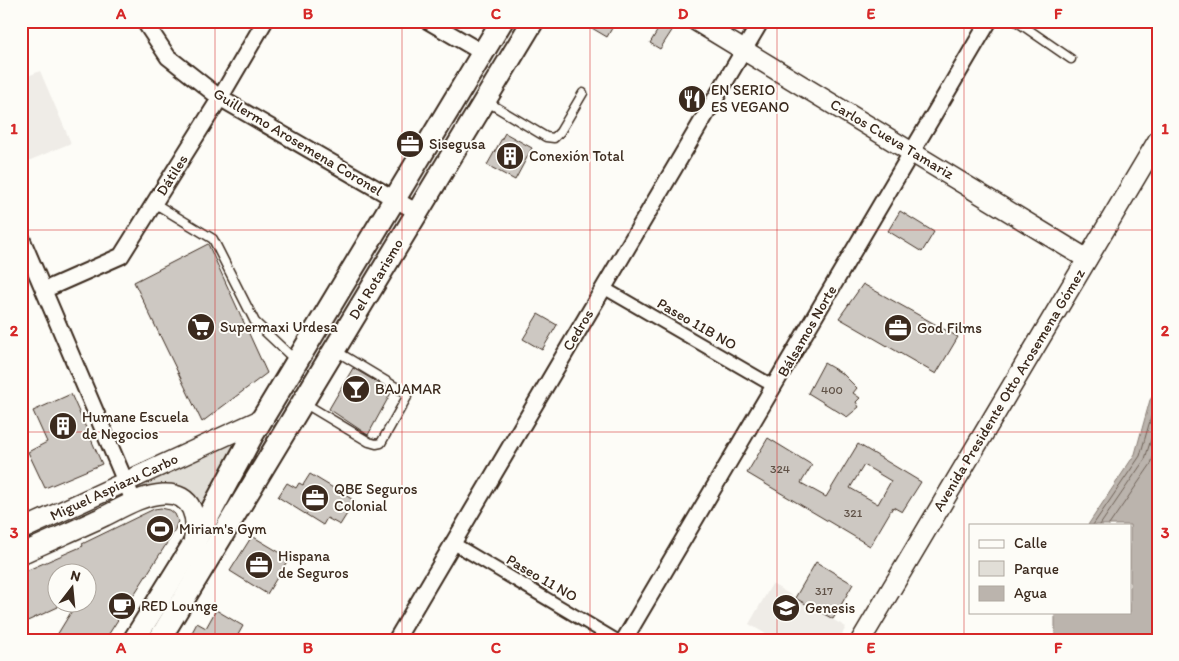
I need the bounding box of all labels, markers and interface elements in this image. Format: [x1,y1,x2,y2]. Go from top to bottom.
text: A [115,4,127,23]
text: B [303,4,314,23]
text: C [491,4,502,23]
text: D [678,4,689,23]
text: E [867,4,876,23]
text: F [1054,4,1063,23]
place label: EN SERIO ES VEGANO [711,81,789,116]
street label: Guillermo Arosemena Coronel [210,84,386,200]
restaurant icon: EN SERIO ES VEGANO [677,84,707,114]
street label: Carlos Cueva Tamariz [827,95,957,183]
text: 1 [10,119,18,138]
text: 1 [1161,119,1169,138]
office icon: Sisegusa [395,129,425,159]
place label: Sisegusa [429,135,486,153]
building icon: Conexión Total [495,141,525,171]
place label: Conexión Total [529,147,625,165]
street label: Dátiles [152,151,192,199]
street label: Del Rotarismo [345,235,407,323]
street label: Avenida Presidente Otto Arosemena Gómez [929,265,1089,515]
street label: Bálsamos Norte [774,282,840,380]
street label: Paseo 11B NO [654,294,740,354]
street label: Cedros [559,306,597,354]
supermarket icon: Supermaxi Urdesa [186,312,216,342]
office icon: God Films [883,313,913,343]
place label: Supermaxi Urdesa [220,318,338,336]
place label: God Films [917,319,982,337]
text: 2 [10,321,19,340]
text: 2 [1161,321,1170,340]
bar icon: BAJAMAR [341,374,371,404]
place label: BAJAMAR [375,380,441,398]
house number: 400 [821,383,843,397]
place label: Humane Escuela de Negocios [82,408,189,443]
building icon: Humane Escuela de Negocios [48,411,78,441]
street label: Miguel Aspiazu Carbo [47,449,181,525]
house number: 324 [770,462,790,476]
place label: QBE Seguros Colonial [334,480,418,515]
office icon: QBE Seguros Colonial [300,483,330,513]
house number: 321 [844,506,863,520]
sports icon: Miriam's Gym [145,514,175,544]
place label: Miriam's Gym [179,520,267,538]
text: 3 [10,523,19,542]
text: 3 [1161,523,1170,542]
legend [969,524,1132,614]
text: Calle [1014,534,1047,552]
place label: Hispana de Seguros [278,547,349,582]
office icon: Hispana de Seguros [244,550,274,580]
street label: Paseo 11 NO [503,550,581,606]
text: Parque [1014,560,1059,578]
north arrow [48,564,98,614]
text: N [69,567,82,585]
house number: 317 [815,584,833,598]
text: Agua [1014,584,1048,602]
cafe icon: RED Lounge [107,591,137,621]
school or university icon: Genesis [771,593,801,623]
place label: RED Lounge [141,597,218,615]
place label: Genesis [805,599,856,617]
text: A [115,638,127,657]
text: B [303,638,314,657]
text: C [491,638,502,657]
text: D [678,638,689,657]
text: E [867,638,876,657]
text: F [1054,638,1063,657]

